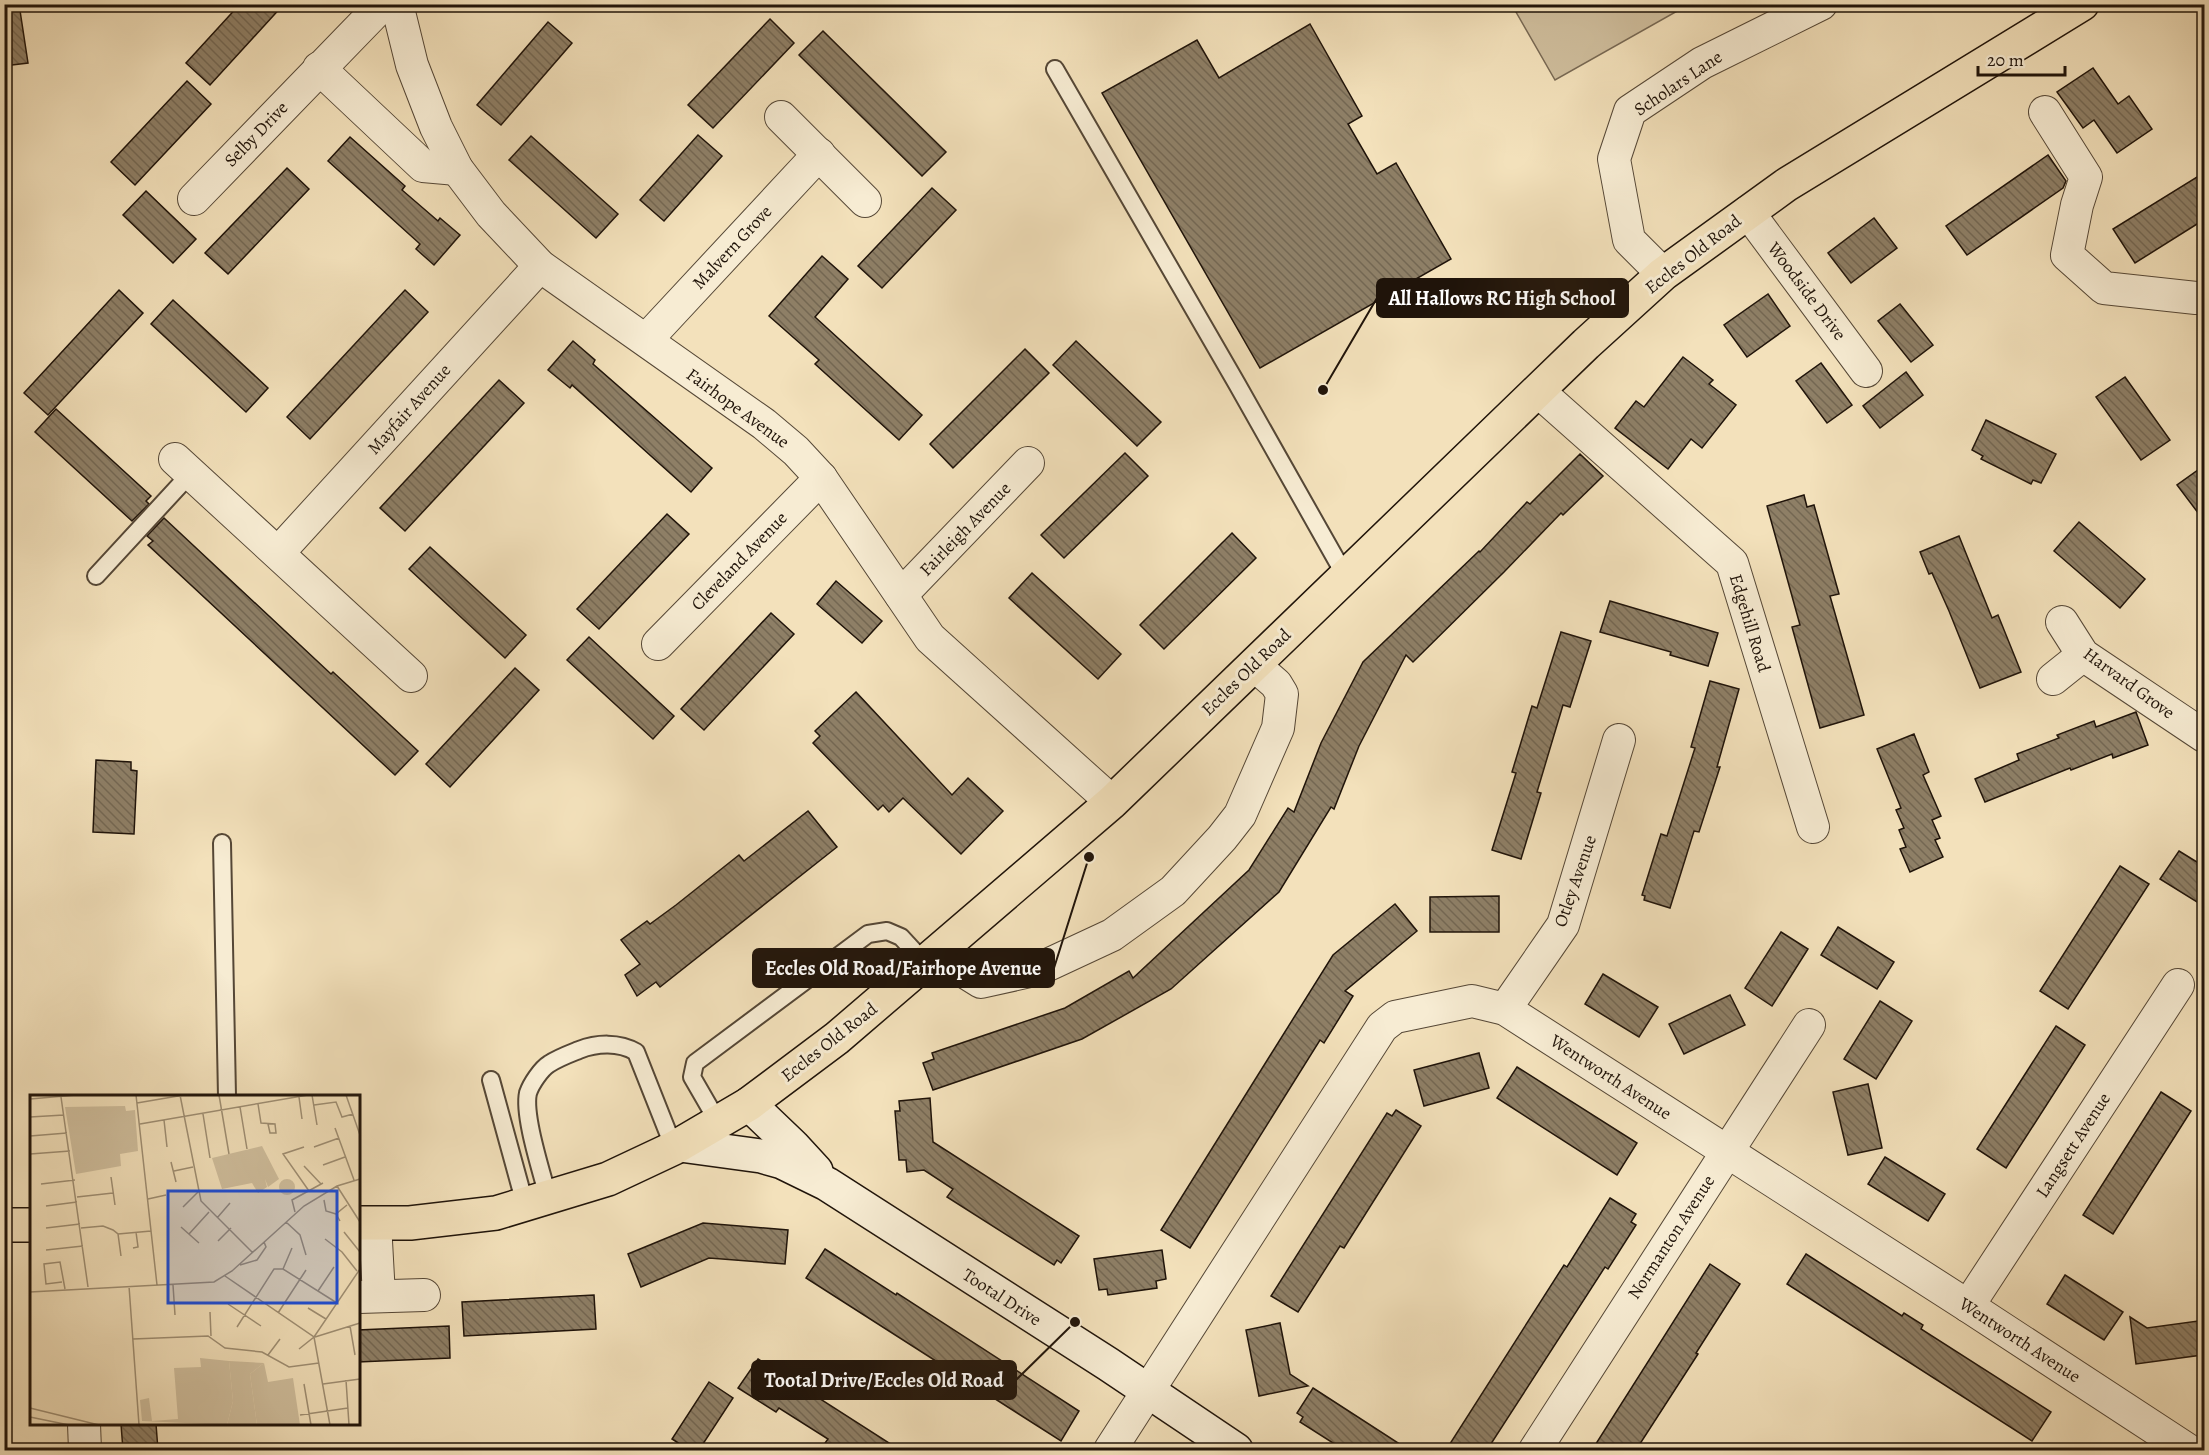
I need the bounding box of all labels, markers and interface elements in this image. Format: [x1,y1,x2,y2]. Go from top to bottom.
scale bar [1978,39,2065,77]
street label: Scholars Lane [1629,45,1727,121]
text: 20 m [1987,48,2024,72]
street label: Selby Drive [219,96,293,172]
street label: Malvern Grove [687,200,777,294]
street label: Eccles Old Road [1640,209,1746,299]
street label: Woodside Drive [1762,236,1852,345]
callout: All Hallows RC High School [1377,279,1628,317]
text: All Hallows RC High School [1387,285,1616,312]
street label: Mayfair Avenue [362,358,456,460]
street label: Fairhope Avenue [682,362,794,454]
street label: Fairleigh Avenue [914,477,1016,581]
street label: Cleveland Avenue [686,506,792,616]
street label: Edgehill Road [1724,571,1776,675]
street label: Eccles Old Road [1196,623,1296,721]
street label: Harvard Grove [2078,642,2180,724]
street label: Otley Avenue [1548,832,1602,930]
callout: Eccles Old Road/Fairhope Avenue [753,949,1054,987]
text: Eccles Old Road/Fairhope Avenue [765,955,1041,982]
street label: Eccles Old Road [776,997,882,1087]
street label: Wentworth Avenue [1545,1028,1676,1125]
street label: Langsett Avenue [2030,1088,2116,1202]
inset map [30,1095,360,1425]
street label: Normanton Avenue [1622,1170,1720,1304]
street label: Tootal Drive [958,1263,1046,1331]
street label: Wentworth Avenue [1954,1291,2085,1388]
callout: Tootal Drive/Eccles Old Road [752,1361,1016,1399]
text: Tootal Drive/Eccles Old Road [764,1367,1004,1394]

